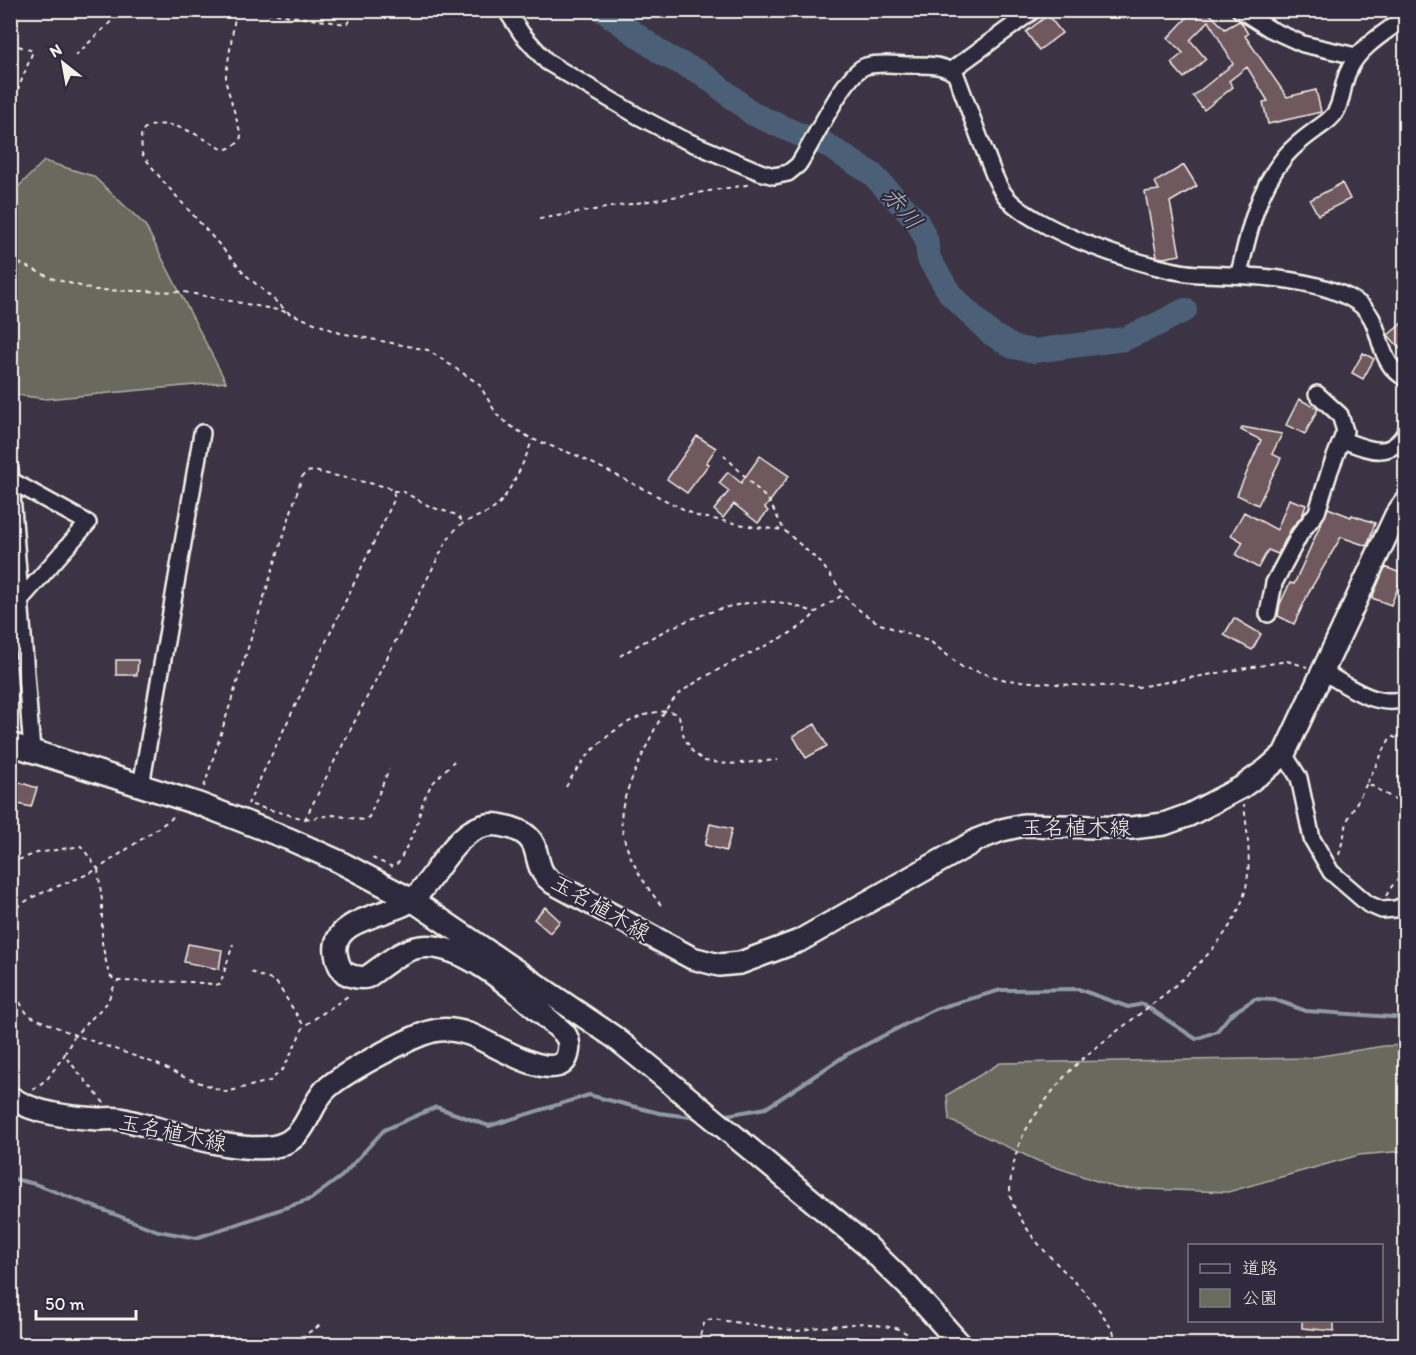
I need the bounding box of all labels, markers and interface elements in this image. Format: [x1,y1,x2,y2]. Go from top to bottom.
north arrow [33,33,93,93]
text: N [46,40,65,61]
water label: 赤川 [876,180,929,235]
street label: 玉名植木線 [1021,814,1131,841]
street label: 玉名植木線 [546,868,655,947]
street label: 玉名植木線 [116,1108,230,1157]
legend [1188,1244,1383,1322]
text: 道路 [1242,1257,1278,1279]
scale bar [36,1283,136,1321]
text: 公園 [1242,1287,1278,1309]
text: 50 m [45,1293,85,1315]

